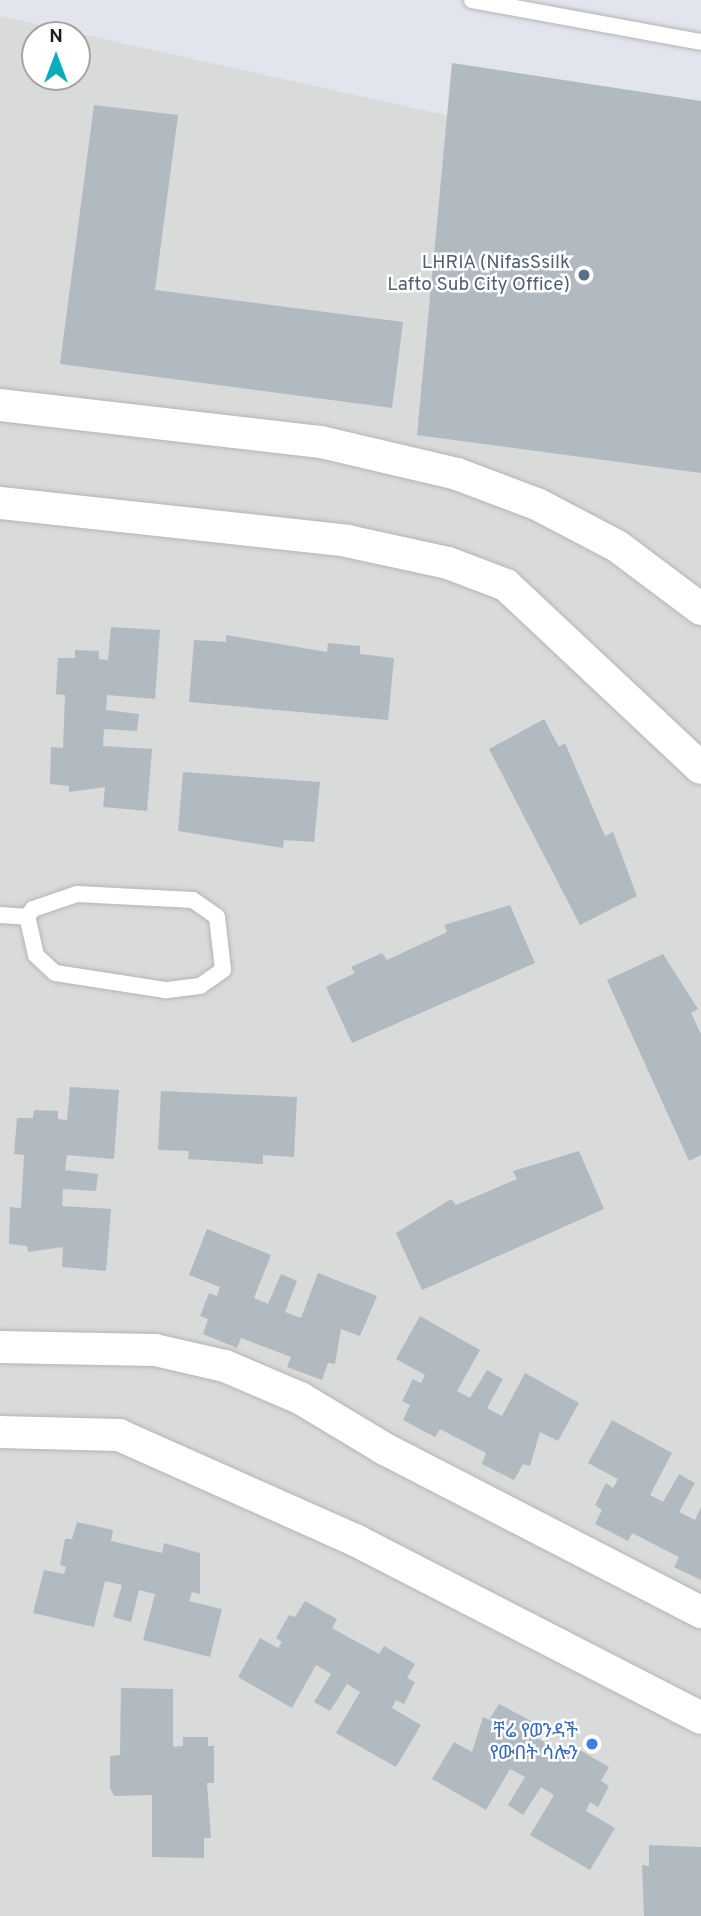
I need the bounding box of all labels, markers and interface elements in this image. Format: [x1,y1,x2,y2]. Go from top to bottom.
north arrow [21,21,91,91]
text: N [49,25,63,49]
place label: LHRIA (NifasSsilk Lafto Sub City Office) [387,253,570,297]
marker: LHRIA (NifasSsilk Lafto Sub City Office) [576,267,592,283]
place label: ቸሬ የወንዳች የውበት ሳሎን [490,1722,578,1766]
marker: ቸሬ የወንዳች የውበት ሳሎን [584,1736,600,1752]

